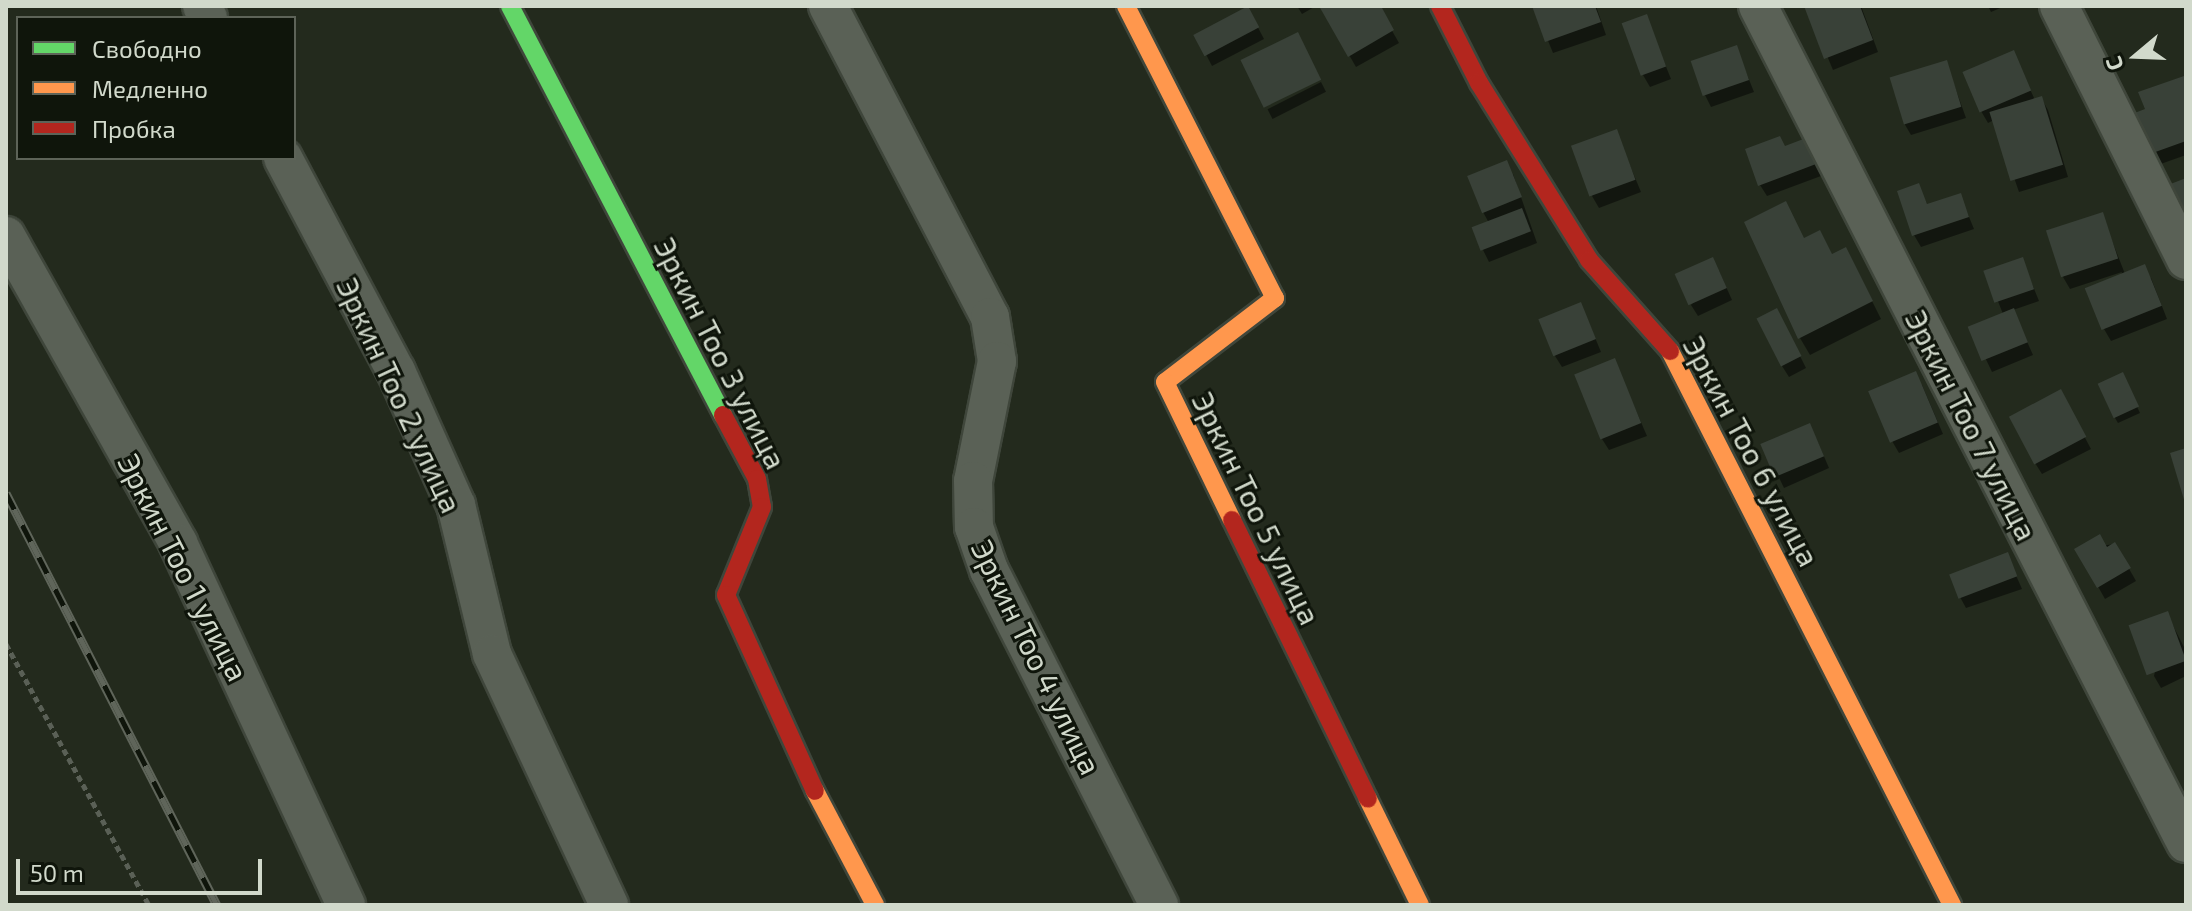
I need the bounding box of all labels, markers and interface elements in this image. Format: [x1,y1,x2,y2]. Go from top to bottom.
legend [16,16,296,160]
north arrow [2096,16,2176,96]
text: Свободно [92,34,202,63]
text: С [2099,53,2128,74]
text: Медленно [92,74,208,103]
text: Пробка [92,114,176,143]
street label: Эркин Тоо 3 улица [647,231,795,475]
street label: Эркин Тоо 2 улица [330,272,470,518]
street label: Эркин Тоо 7 улица [1898,304,2046,546]
street label: Эркин Тоо 6 улица [1676,330,1828,572]
street label: Эркин Тоо 5 улица [1185,386,1329,630]
street label: Эркин Тоо 1 улица [111,447,257,687]
street label: Эркин Тоо 4 улица [965,534,1109,780]
scale bar [20,843,266,893]
text: 50 m [30,858,84,887]

